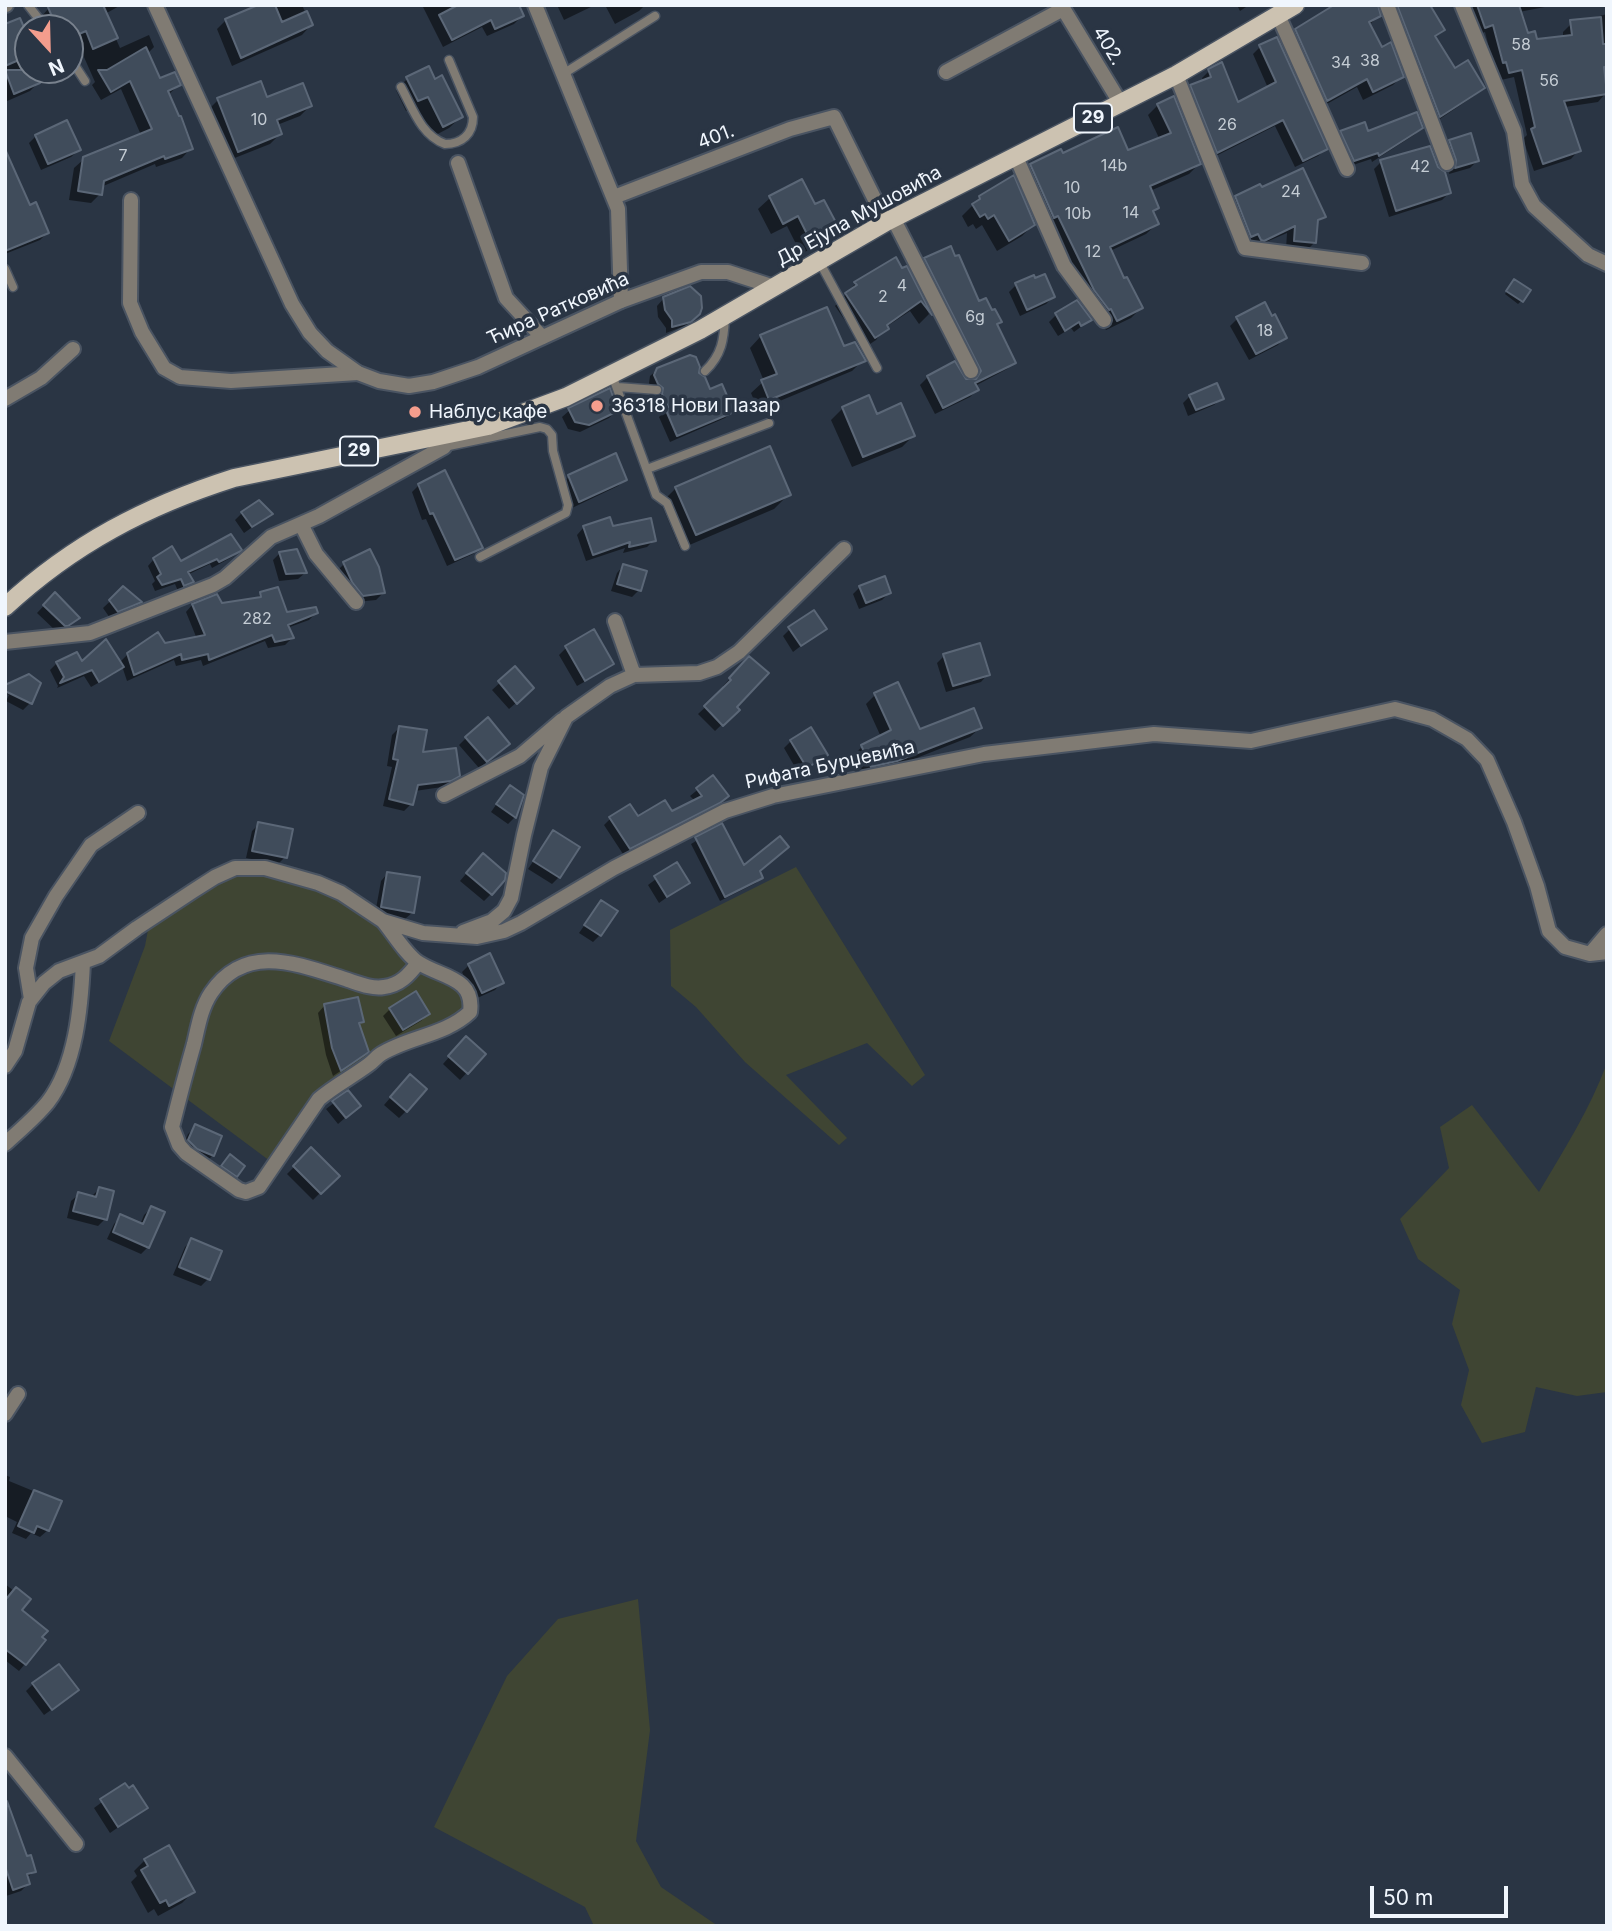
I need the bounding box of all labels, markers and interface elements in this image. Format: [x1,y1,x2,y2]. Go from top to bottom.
north arrow [14,14,84,84]
street label: 402. [1088,22,1128,70]
house number: 58 [1511,35,1531,55]
house number: 38 [1360,51,1380,71]
house number: 34 [1331,53,1351,73]
text: N [45,54,67,80]
house number: 56 [1539,71,1559,91]
road number: 29 [1074,104,1112,132]
house number: 10 [251,110,267,130]
house number: 26 [1217,115,1237,135]
street label: 401. [694,120,738,154]
house number: 7 [118,146,128,166]
house number: 14b [1101,156,1127,176]
house number: 42 [1410,157,1430,177]
street label: Др Ејупа Мушовића [772,161,946,271]
house number: 10 [1064,178,1080,198]
house number: 24 [1281,182,1301,202]
house number: 14 [1123,203,1139,223]
house number: 10b [1065,204,1091,224]
house number: 12 [1085,242,1101,262]
street label: Ћира Ратковића [483,267,633,351]
house number: 4 [897,276,907,296]
house number: 2 [878,287,888,307]
house number: 6g [965,307,985,327]
house number: 18 [1257,321,1273,341]
place label: 36318 Нови Пазар [611,395,780,417]
marker: 36318 Нови Пазар [589,398,605,414]
place label: Наблус кафе [429,401,547,423]
marker: Наблус кафе [407,404,423,420]
road number: 29 [340,436,378,466]
house number: 282 [242,609,272,629]
street label: Рифата Бурџевића [743,736,917,794]
scale bar [1374,1871,1512,1915]
text: 50 m [1383,1885,1433,1910]

